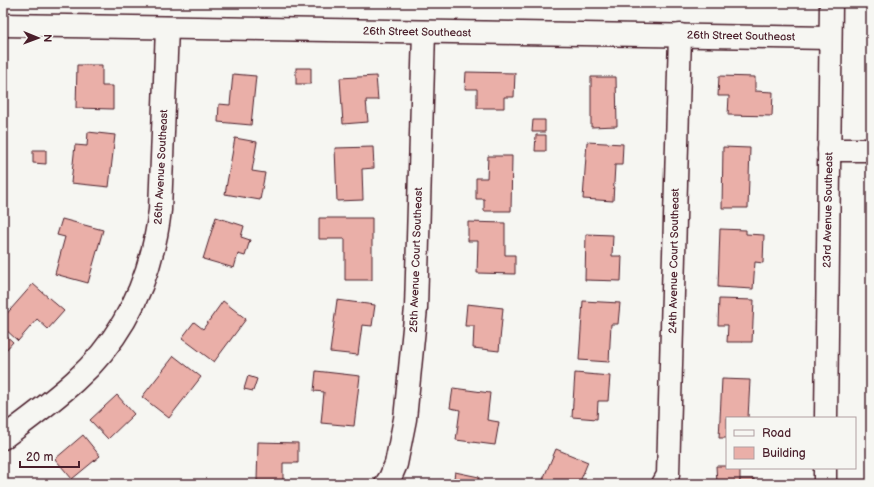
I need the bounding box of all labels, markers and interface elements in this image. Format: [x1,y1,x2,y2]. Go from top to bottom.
north arrow [18,18,58,58]
street label: 26th Street Southeast [363,25,472,39]
street label: 26th Street Southeast [687,29,796,43]
text: N [41,34,54,42]
street label: 26th Avenue Southeast [151,108,171,225]
street label: 23rd Avenue Southeast [820,151,836,268]
street label: 25th Avenue Court Southeast [407,187,425,333]
street label: 24th Avenue Court Southeast [666,187,682,334]
legend [726,417,856,469]
text: Road [762,426,791,441]
scale bar [20,443,79,469]
text: Building [762,446,806,461]
text: 20 m [26,450,53,465]

